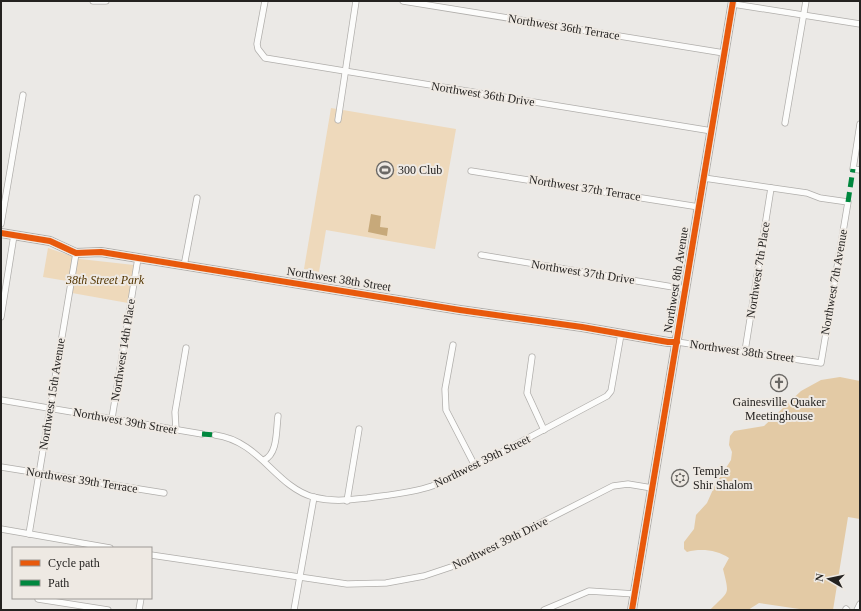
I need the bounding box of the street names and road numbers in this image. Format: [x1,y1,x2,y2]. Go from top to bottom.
street label: Northwest 36th Terrace [507,11,621,43]
street label: Northwest 36th Drive [430,79,536,109]
street label: Northwest 37th Terrace [528,172,642,204]
street label: Northwest 7th Place [743,221,773,319]
street label: Northwest 8th Avenue [661,226,691,334]
street label: Northwest 7th Avenue [818,228,850,336]
street label: Northwest 37th Drive [530,257,636,287]
street label: Northwest 38th Street [286,264,393,294]
street label: Northwest 14th Place [108,298,138,402]
street label: Northwest 15th Avenue [36,337,68,451]
street label: Northwest 38th Street [689,337,796,365]
street label: Northwest 39th Street [72,405,179,437]
street label: Northwest 39th Street [432,431,533,490]
street label: Northwest 39th Terrace [25,464,139,496]
street label: Northwest 39th Drive [450,514,550,572]

